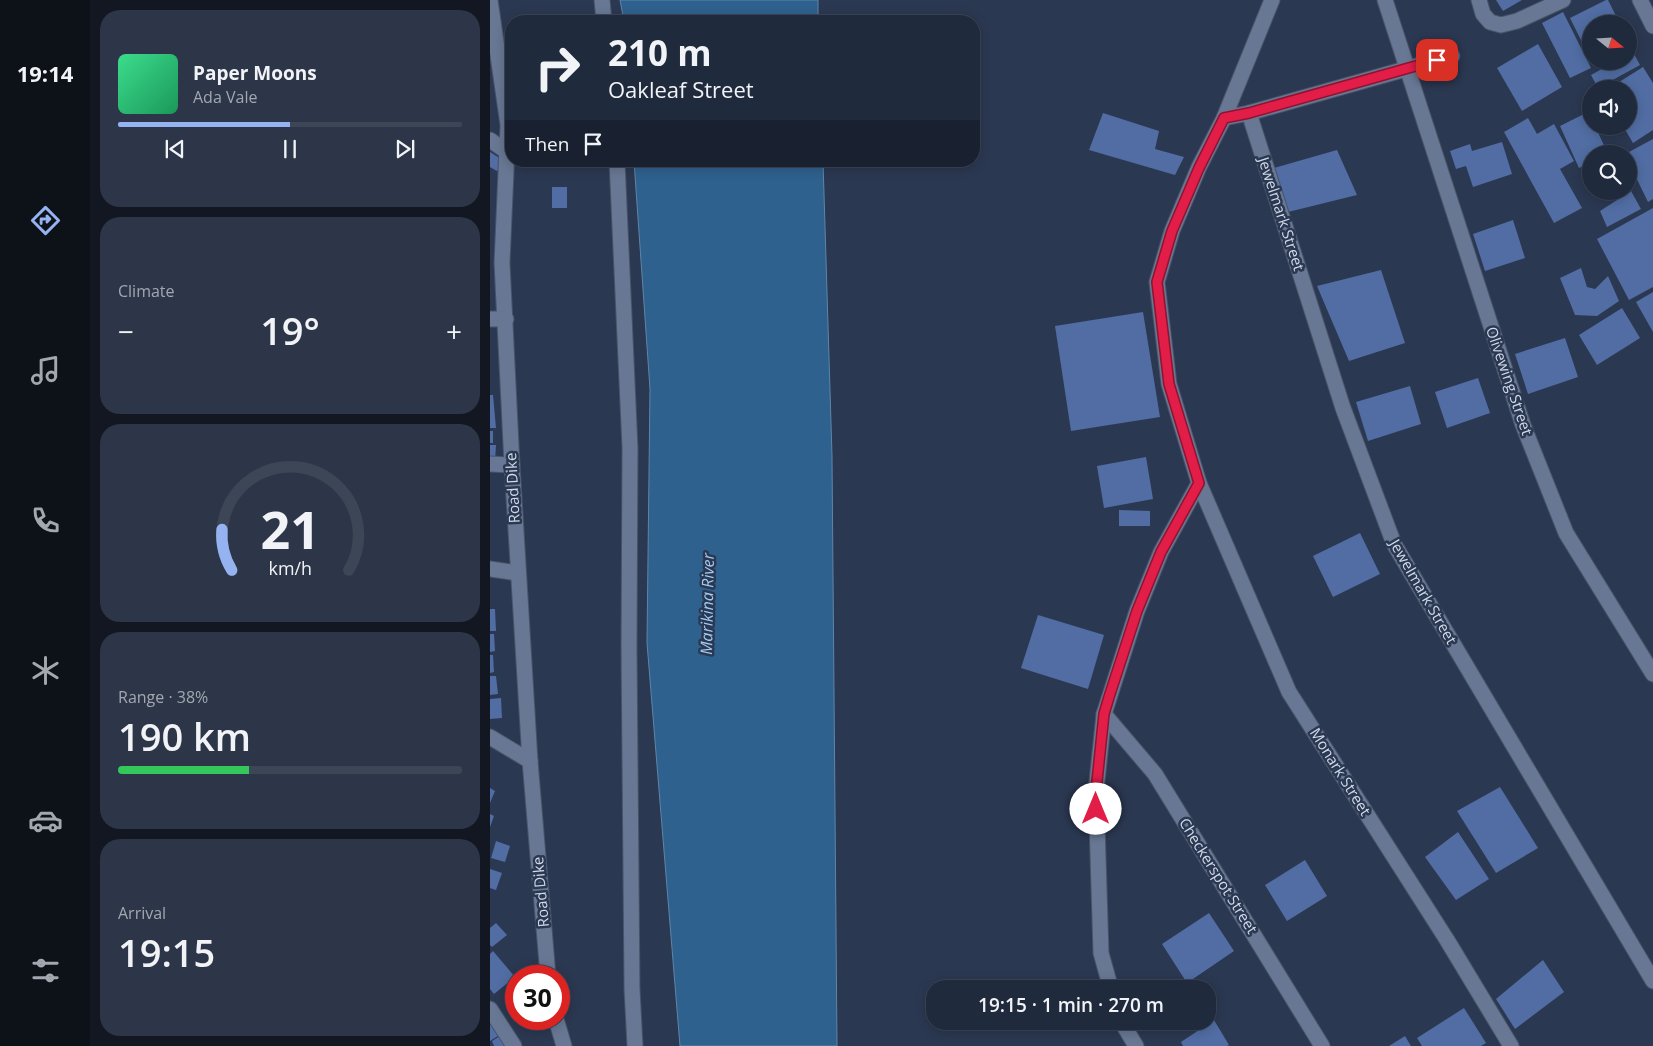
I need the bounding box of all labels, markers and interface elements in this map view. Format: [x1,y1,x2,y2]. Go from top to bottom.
north arrow [1582,15,1638,70]
map controls [1582,15,1637,200]
text: 210 m [608,29,712,76]
icon: right [525,35,590,100]
pin [1416,39,1458,81]
icon: arrive [1423,46,1451,74]
text: 19:14 [17,58,73,88]
text: Paper Moons [193,60,317,86]
text: Oakleaf Street [608,74,754,104]
button: sound [1582,80,1637,135]
text: Ada Vale [193,86,257,108]
icon: arrive [579,130,607,158]
text: Then [525,131,569,157]
icon: previous [161,135,189,163]
icon: pause [276,135,304,163]
icon: next [391,135,419,163]
button: search [1582,145,1637,200]
street label: Jewelmark Street [1254,152,1310,273]
icon: directions [28,203,63,238]
text: Climate [118,280,175,302]
text: 19° [260,304,320,356]
text: − [118,312,134,350]
text: + [446,312,462,350]
street label: Olivewing Street [1482,324,1538,438]
icon: music [28,353,63,388]
street label: Road Dike [500,452,524,524]
text: 21 [260,493,320,564]
icon: phone [28,503,63,538]
street label: Jewelmark Street [1385,534,1462,648]
water label: Marikina River [695,552,719,655]
text: km/h [268,556,312,580]
icon: climate [28,653,63,688]
text: Range · 38% [118,686,208,708]
text: 190 km [118,710,251,762]
street label: Monark Street [1306,724,1376,819]
position arrow [1069,782,1121,834]
icon: car [28,803,63,838]
street label: Checkerspot Street [1175,814,1263,937]
street label: Road Dike [527,856,553,928]
text: Arrival [118,902,166,924]
text: 19:15 [118,926,215,978]
icon: filters [28,953,63,988]
speed limit sign: 30 [505,965,570,1030]
text: 19:15 · 1 min · 270 m [978,992,1164,1018]

